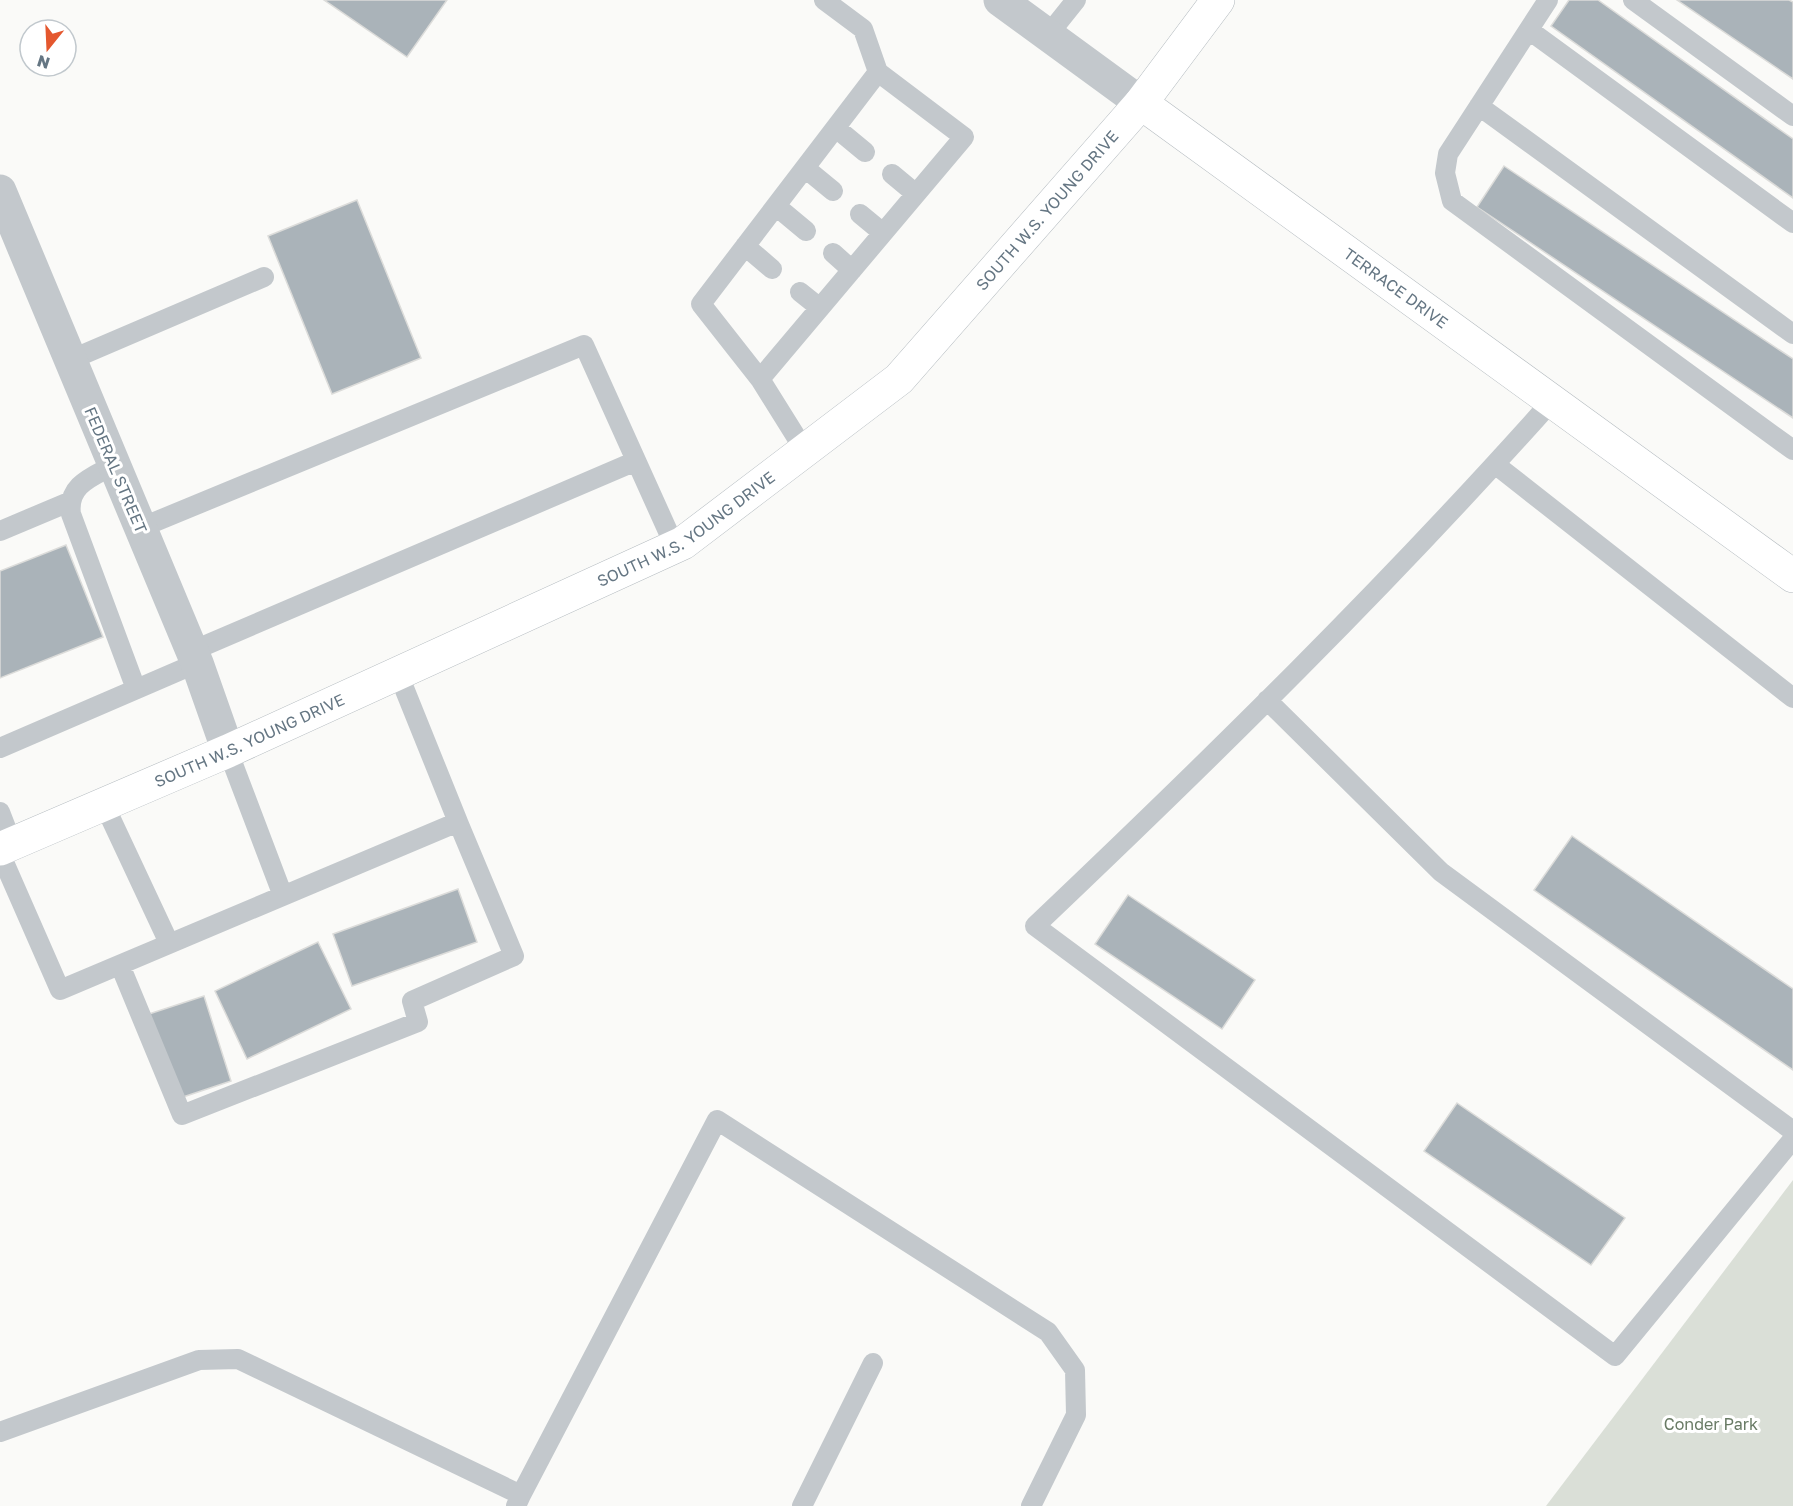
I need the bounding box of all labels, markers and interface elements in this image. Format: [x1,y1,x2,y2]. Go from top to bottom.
north arrow [18,18,78,78]
text: N [34,51,52,74]
street label: SOUTH W.S. YOUNG DRIVE [971,126,1122,294]
street label: TERRACE DRIVE [1340,243,1452,333]
street label: FEDERAL STREET [80,404,152,536]
street label: SOUTH W.S. YOUNG DRIVE [594,467,779,591]
street label: SOUTH W.S. YOUNG DRIVE [151,689,348,791]
park label: Conder Park [1664,1414,1758,1434]

